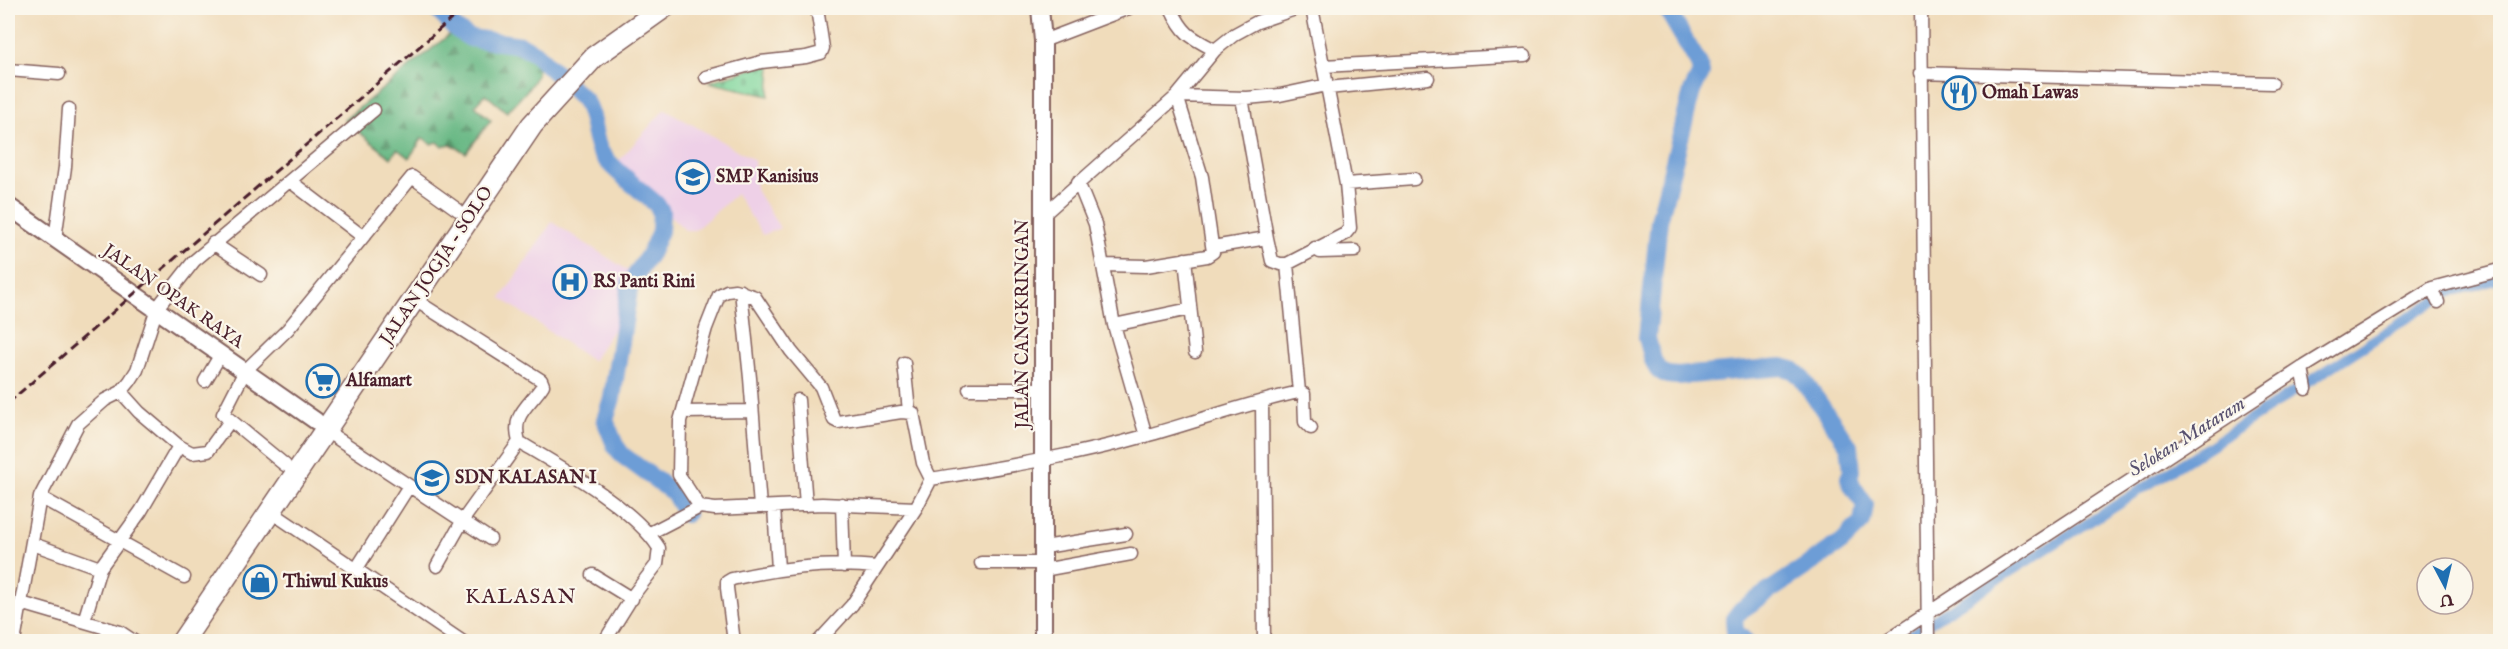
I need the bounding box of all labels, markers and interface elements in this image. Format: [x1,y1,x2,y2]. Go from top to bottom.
restaurant icon: Omah Lawas [1941,75,1977,111]
place label: Omah Lawas [1982,82,2079,105]
school or university icon: SMP Kanisius [675,159,711,195]
place label: SMP Kanisius [716,166,819,189]
street label: JALAN JOGJA - SOLO [374,182,499,351]
street label: JALAN CANGKRINGAN [1012,219,1035,431]
street label: JALAN OPAK RAYA [96,239,249,355]
hospital icon: RS Panti Rini [552,264,588,300]
place label: RS Panti Rini [593,271,695,294]
supermarket icon: Alfamart [305,363,341,399]
place label: Alfamart [345,370,413,393]
water label: Selokan Mataram [2124,391,2250,483]
school or university icon: SDN KALASAN I [414,460,450,496]
place label: SDN KALASAN I [455,467,597,490]
north arrow [2415,556,2475,616]
shop icon: Thiwul Kukus [242,564,278,600]
place label: Thiwul Kukus [282,571,389,594]
district label: KALASAN [465,584,577,611]
text: U [2438,588,2456,610]

